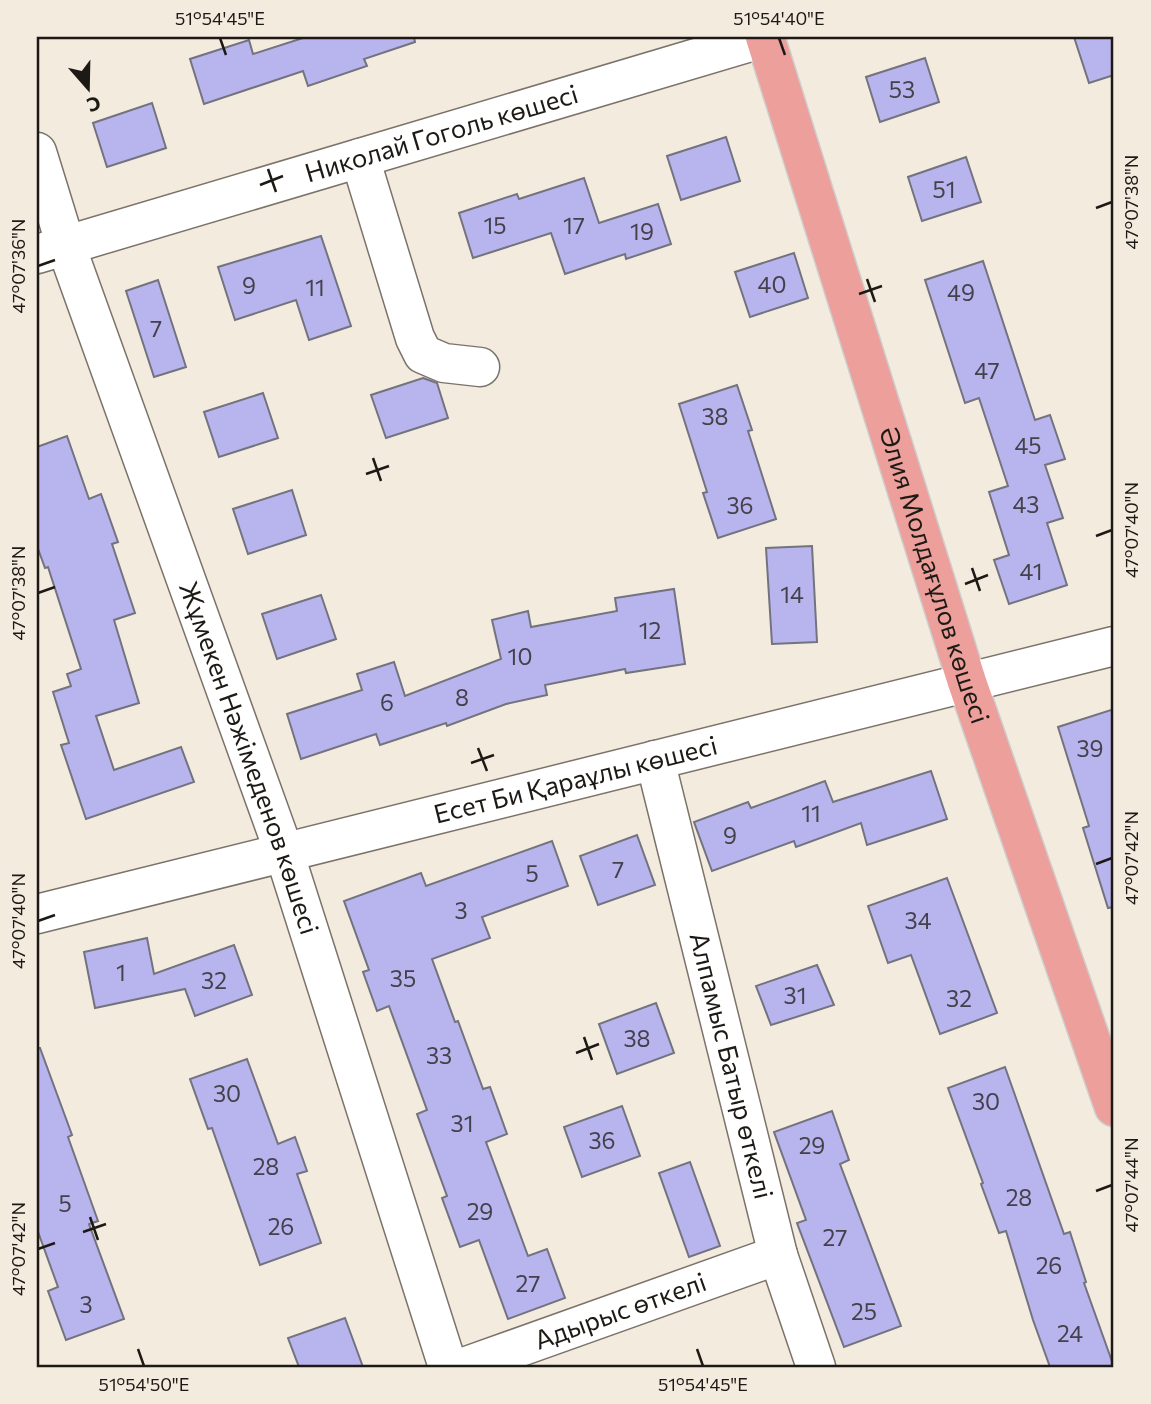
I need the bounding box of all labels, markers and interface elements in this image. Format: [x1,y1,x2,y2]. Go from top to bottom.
text: 51°54'45"E [175,7,265,29]
text: 51°54'40"E [733,7,825,29]
north arrow [52,52,122,122]
house number: 53 [889,75,915,103]
street label: Николай Гоголь көшесі [301,77,581,188]
text: С [84,91,104,117]
text: 47°07'38"N [1120,155,1142,249]
house number: 51 [932,175,956,203]
house number: 15 [483,211,507,239]
house number: 17 [563,211,585,239]
house number: 19 [630,217,654,245]
text: 47°07'36"N [7,219,29,313]
house number: 40 [758,270,786,298]
house number: 9 [242,271,256,299]
house number: 11 [305,273,325,301]
house number: 49 [947,278,975,306]
house number: 7 [150,314,162,342]
house number: 47 [974,356,1000,384]
house number: 38 [701,402,729,430]
street label: Әлия Молдағұлов көшесі [874,422,997,727]
house number: 45 [1014,431,1042,459]
text: 47°07'40"N [1120,482,1142,578]
house number: 43 [1013,490,1039,518]
house number: 36 [726,491,754,519]
text: 47°07'38"N [7,546,29,640]
house number: 41 [1020,557,1042,585]
street label: Жұмекен Нәжімеденов көшесі [174,577,326,938]
house number: 14 [780,580,804,608]
house number: 12 [639,616,661,644]
house number: 10 [508,642,532,670]
house number: 8 [455,683,469,711]
house number: 6 [380,688,394,716]
street label: Есет Би Қараұлы көшесі [430,728,720,829]
house number: 39 [1076,734,1104,762]
house number: 11 [801,799,821,827]
text: 47°07'42"N [1120,811,1142,905]
house number: 9 [723,821,737,849]
house number: 7 [612,855,624,883]
house number: 5 [525,859,539,887]
text: 47°07'40"N [7,873,29,969]
house number: 3 [454,896,468,924]
house number: 34 [905,906,932,934]
street label: Алпамыс Батыр өткелі [684,929,780,1202]
house number: 1 [116,958,126,986]
house number: 35 [390,964,416,992]
house number: 32 [201,966,227,994]
house number: 31 [784,981,806,1009]
house number: 32 [946,984,972,1012]
house number: 38 [623,1024,651,1052]
house number: 33 [426,1041,452,1069]
house number: 30 [213,1079,241,1107]
house number: 30 [972,1087,1000,1115]
house number: 31 [451,1109,473,1137]
house number: 36 [588,1126,616,1154]
house number: 29 [799,1131,825,1159]
text: 47°07'44"N [1120,1137,1142,1233]
house number: 28 [253,1152,279,1180]
house number: 28 [1006,1183,1032,1211]
house number: 5 [58,1189,72,1217]
house number: 29 [467,1197,493,1225]
text: 47°07'42"N [7,1202,29,1296]
house number: 26 [268,1212,294,1240]
house number: 27 [823,1223,847,1251]
house number: 26 [1036,1251,1062,1279]
street label: Адырыс өткелі [530,1265,710,1355]
house number: 27 [516,1269,540,1297]
house number: 3 [79,1290,93,1318]
house number: 25 [851,1297,877,1325]
house number: 24 [1057,1319,1083,1347]
text: 51°54'50"E [99,1373,189,1395]
text: 51°54'45"E [658,1373,748,1395]

